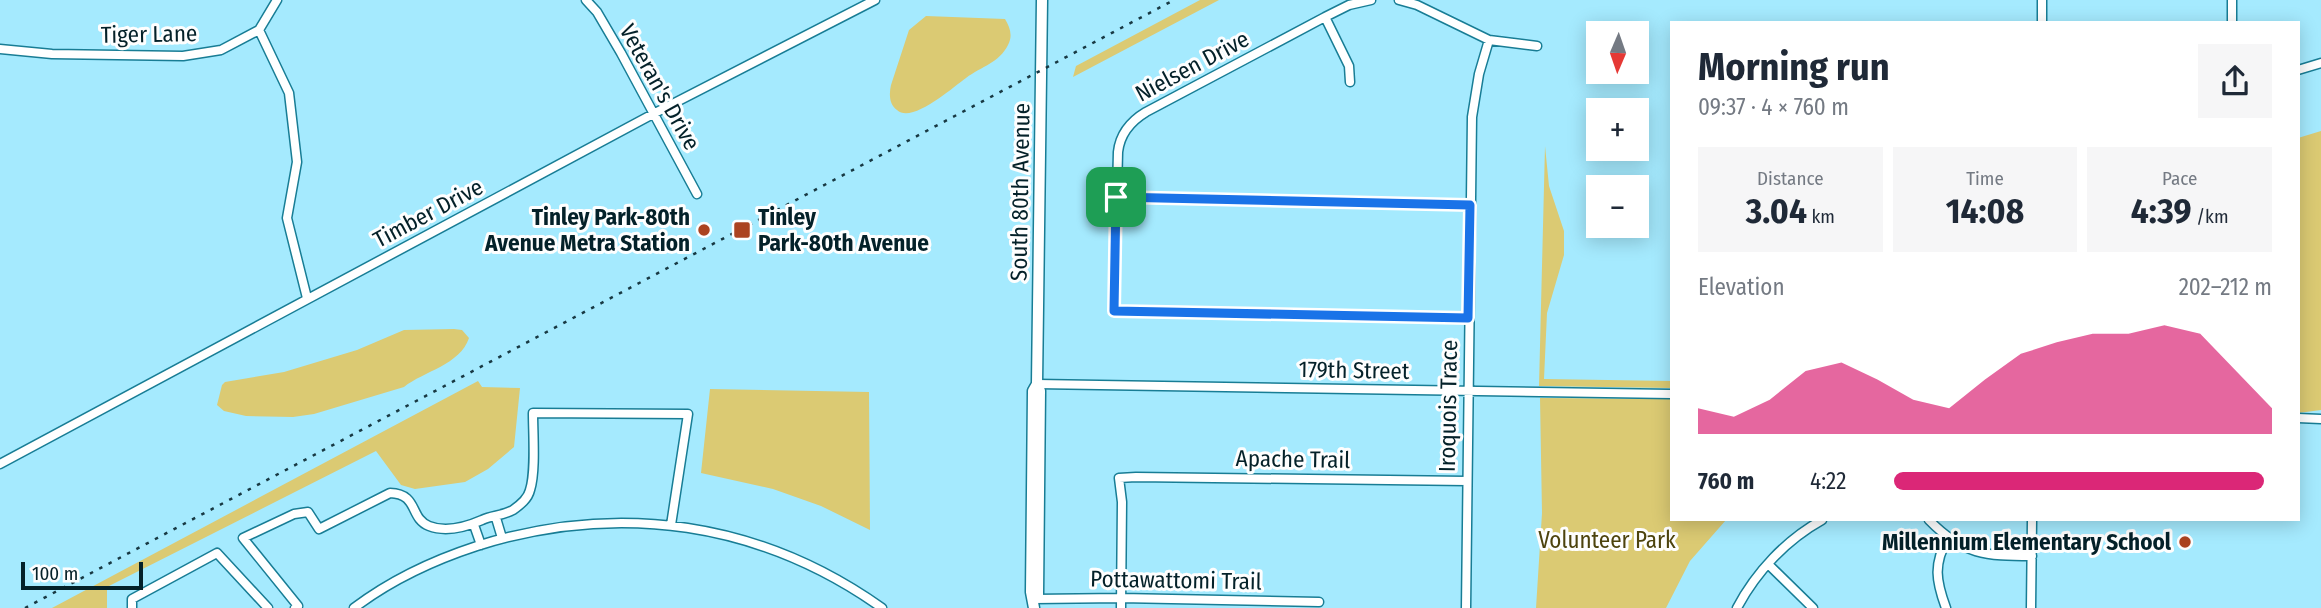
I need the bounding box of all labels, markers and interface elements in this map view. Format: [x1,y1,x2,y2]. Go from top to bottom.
street label: Tiger Lane [101,19,197,49]
street label: Veteran's Drive [614,19,706,155]
north arrow [1586,21,1648,84]
map controls [1586,21,1649,238]
street label: Nielsen Drive [1130,24,1254,108]
text: Morning run [1698,44,1890,90]
button: share [2198,44,2272,118]
text: 09:37 · 4 × 760 m [1698,93,1849,121]
button: + [1586,98,1649,161]
street label: South 80th Avenue [1004,103,1036,281]
pin [1086,167,1146,227]
text: Distance [1757,167,1824,190]
text: Time [1966,167,2004,190]
text: Pace [2162,167,2197,190]
street label: Timber Drive [369,173,487,253]
button: − [1586,175,1649,238]
icon: arrive [1097,178,1135,216]
text: 3.04 [1746,190,1807,232]
text: 14:08 [1946,190,2024,232]
text: 4:39 [2131,190,2192,232]
place label: Tinley Park-80th Avenue Metra Station [484,203,690,257]
place label: Tinley Park-80th Avenue [758,203,929,257]
text: km [1807,205,1835,228]
text: /km [2192,205,2229,228]
marker: Tinley Park-80th Avenue [732,220,752,240]
marker: Tinley Park-80th Avenue Metra Station [696,222,712,238]
text: Elevation [1698,273,1785,301]
text: 202–212 m [2179,273,2272,301]
street label: Iroquois Trace [1433,340,1463,472]
street label: 179th Street [1298,355,1410,385]
street label: Apache Trail [1235,444,1351,474]
text: 760 m [1698,467,1754,495]
text: 4:22 [1810,467,1846,495]
park label: Volunteer Park [1538,526,1676,554]
place label: Millennium Elementary School [1882,528,2172,556]
marker: Millennium Elementary School [2177,534,2193,550]
scale bar [21,559,144,591]
text: 100 m [32,562,78,585]
street label: Pottawattomi Trail [1090,565,1262,595]

